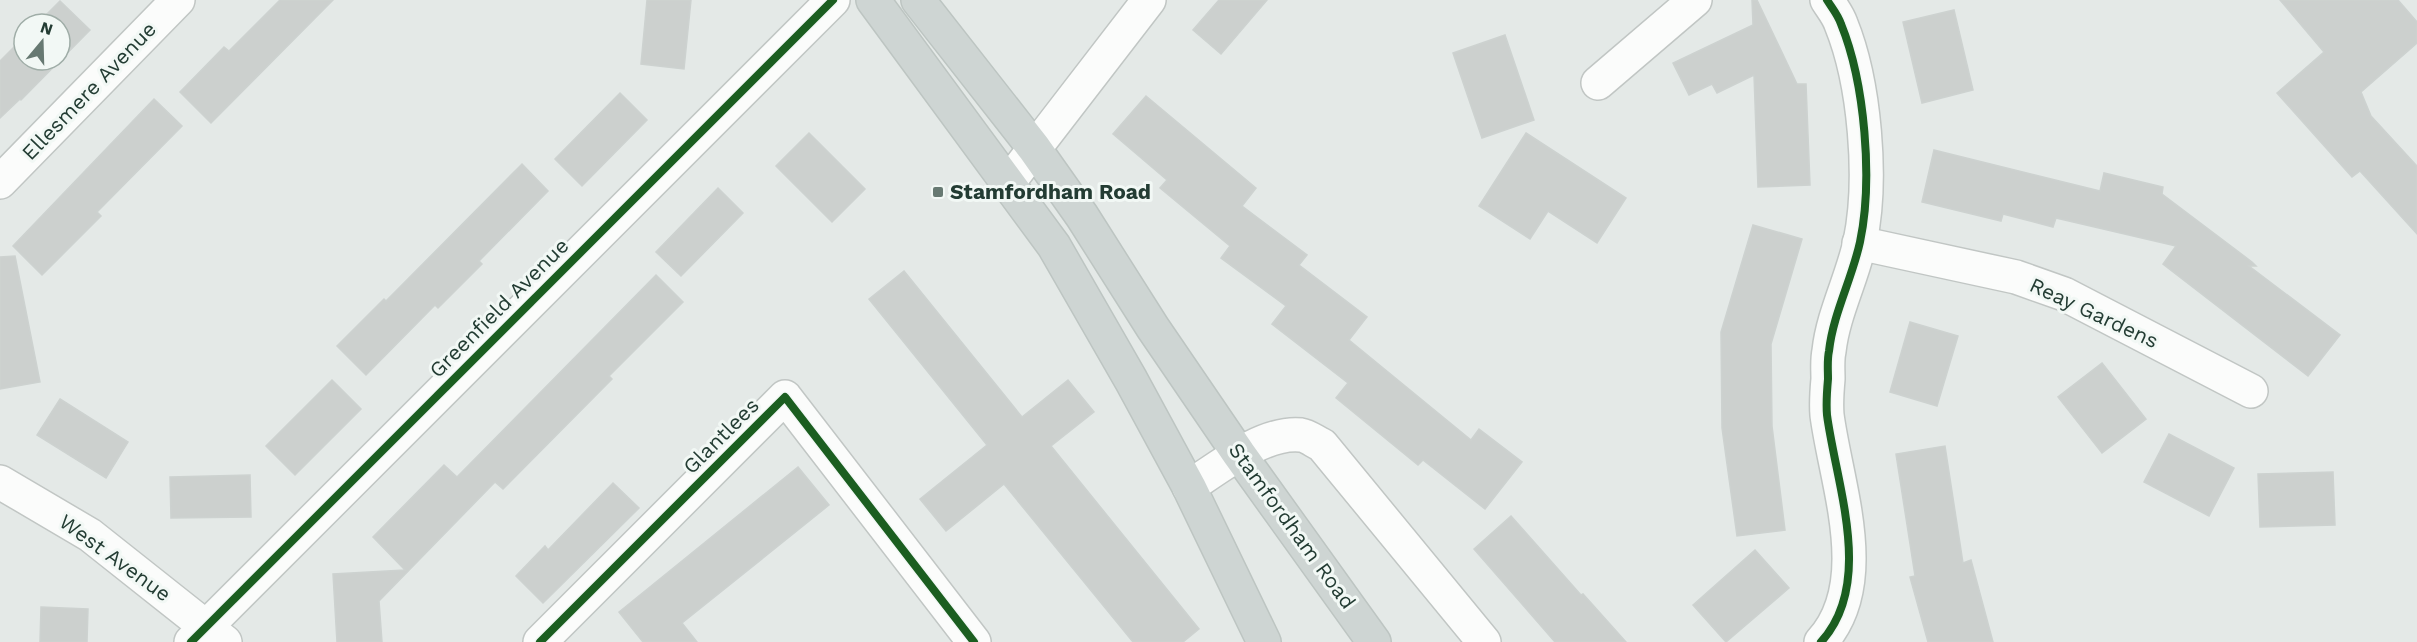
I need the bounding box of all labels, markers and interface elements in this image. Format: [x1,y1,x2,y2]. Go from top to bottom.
north arrow [12,12,72,72]
street label: Ellesmere Avenue [16,16,161,165]
text: N [38,17,55,39]
place label: Stamfordham Road [950,179,1151,204]
marker: Stamfordham Road [931,185,945,199]
street label: Greenfield Avenue [424,233,573,382]
street label: Reay Gardens [2026,272,2163,353]
street label: Glantlees [678,393,764,479]
street label: Stamfordham Road [1224,438,1361,614]
street label: West Avenue [55,509,176,607]

